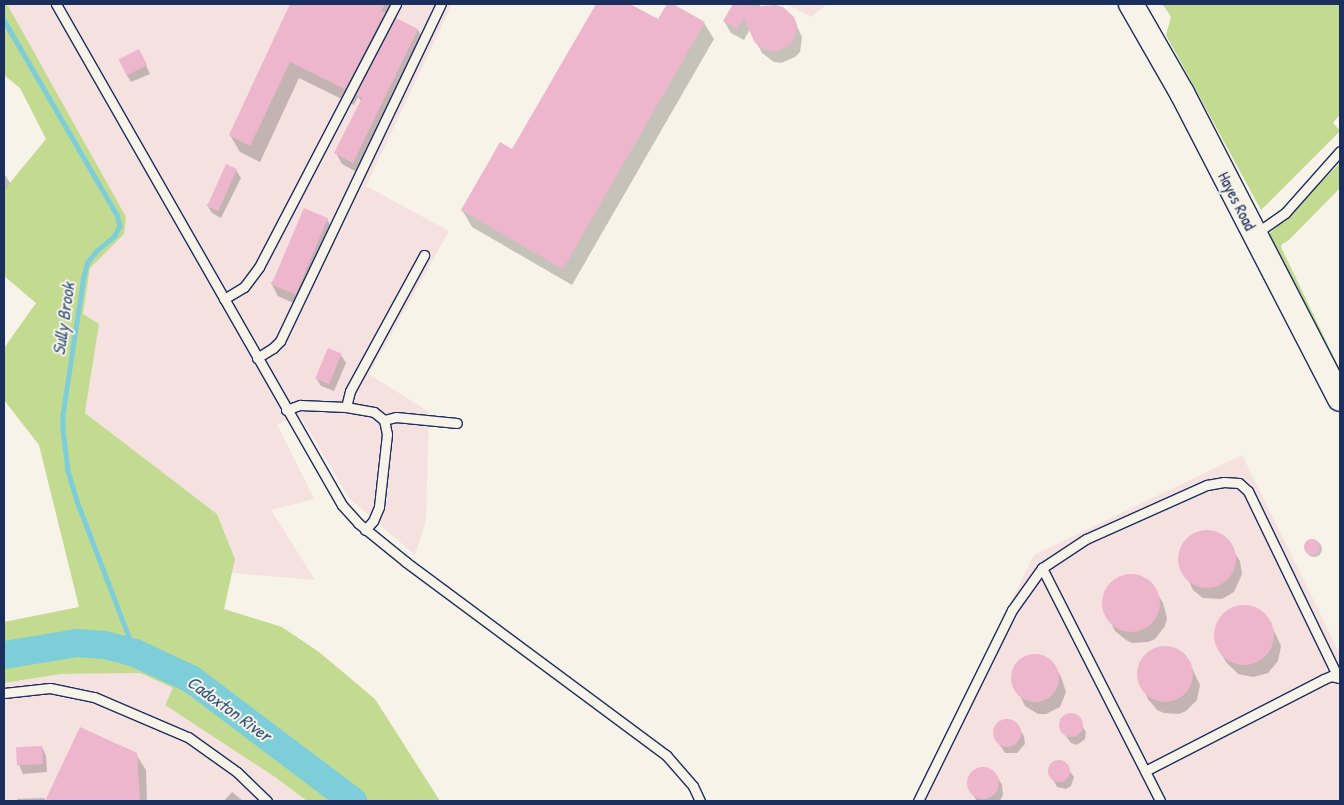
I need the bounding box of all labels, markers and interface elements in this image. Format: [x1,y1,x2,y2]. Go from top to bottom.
street label: Hayes Road [1214,169,1260,233]
water label: Sully Brook [48,281,80,357]
water label: Cadoxton River [183,671,275,747]

